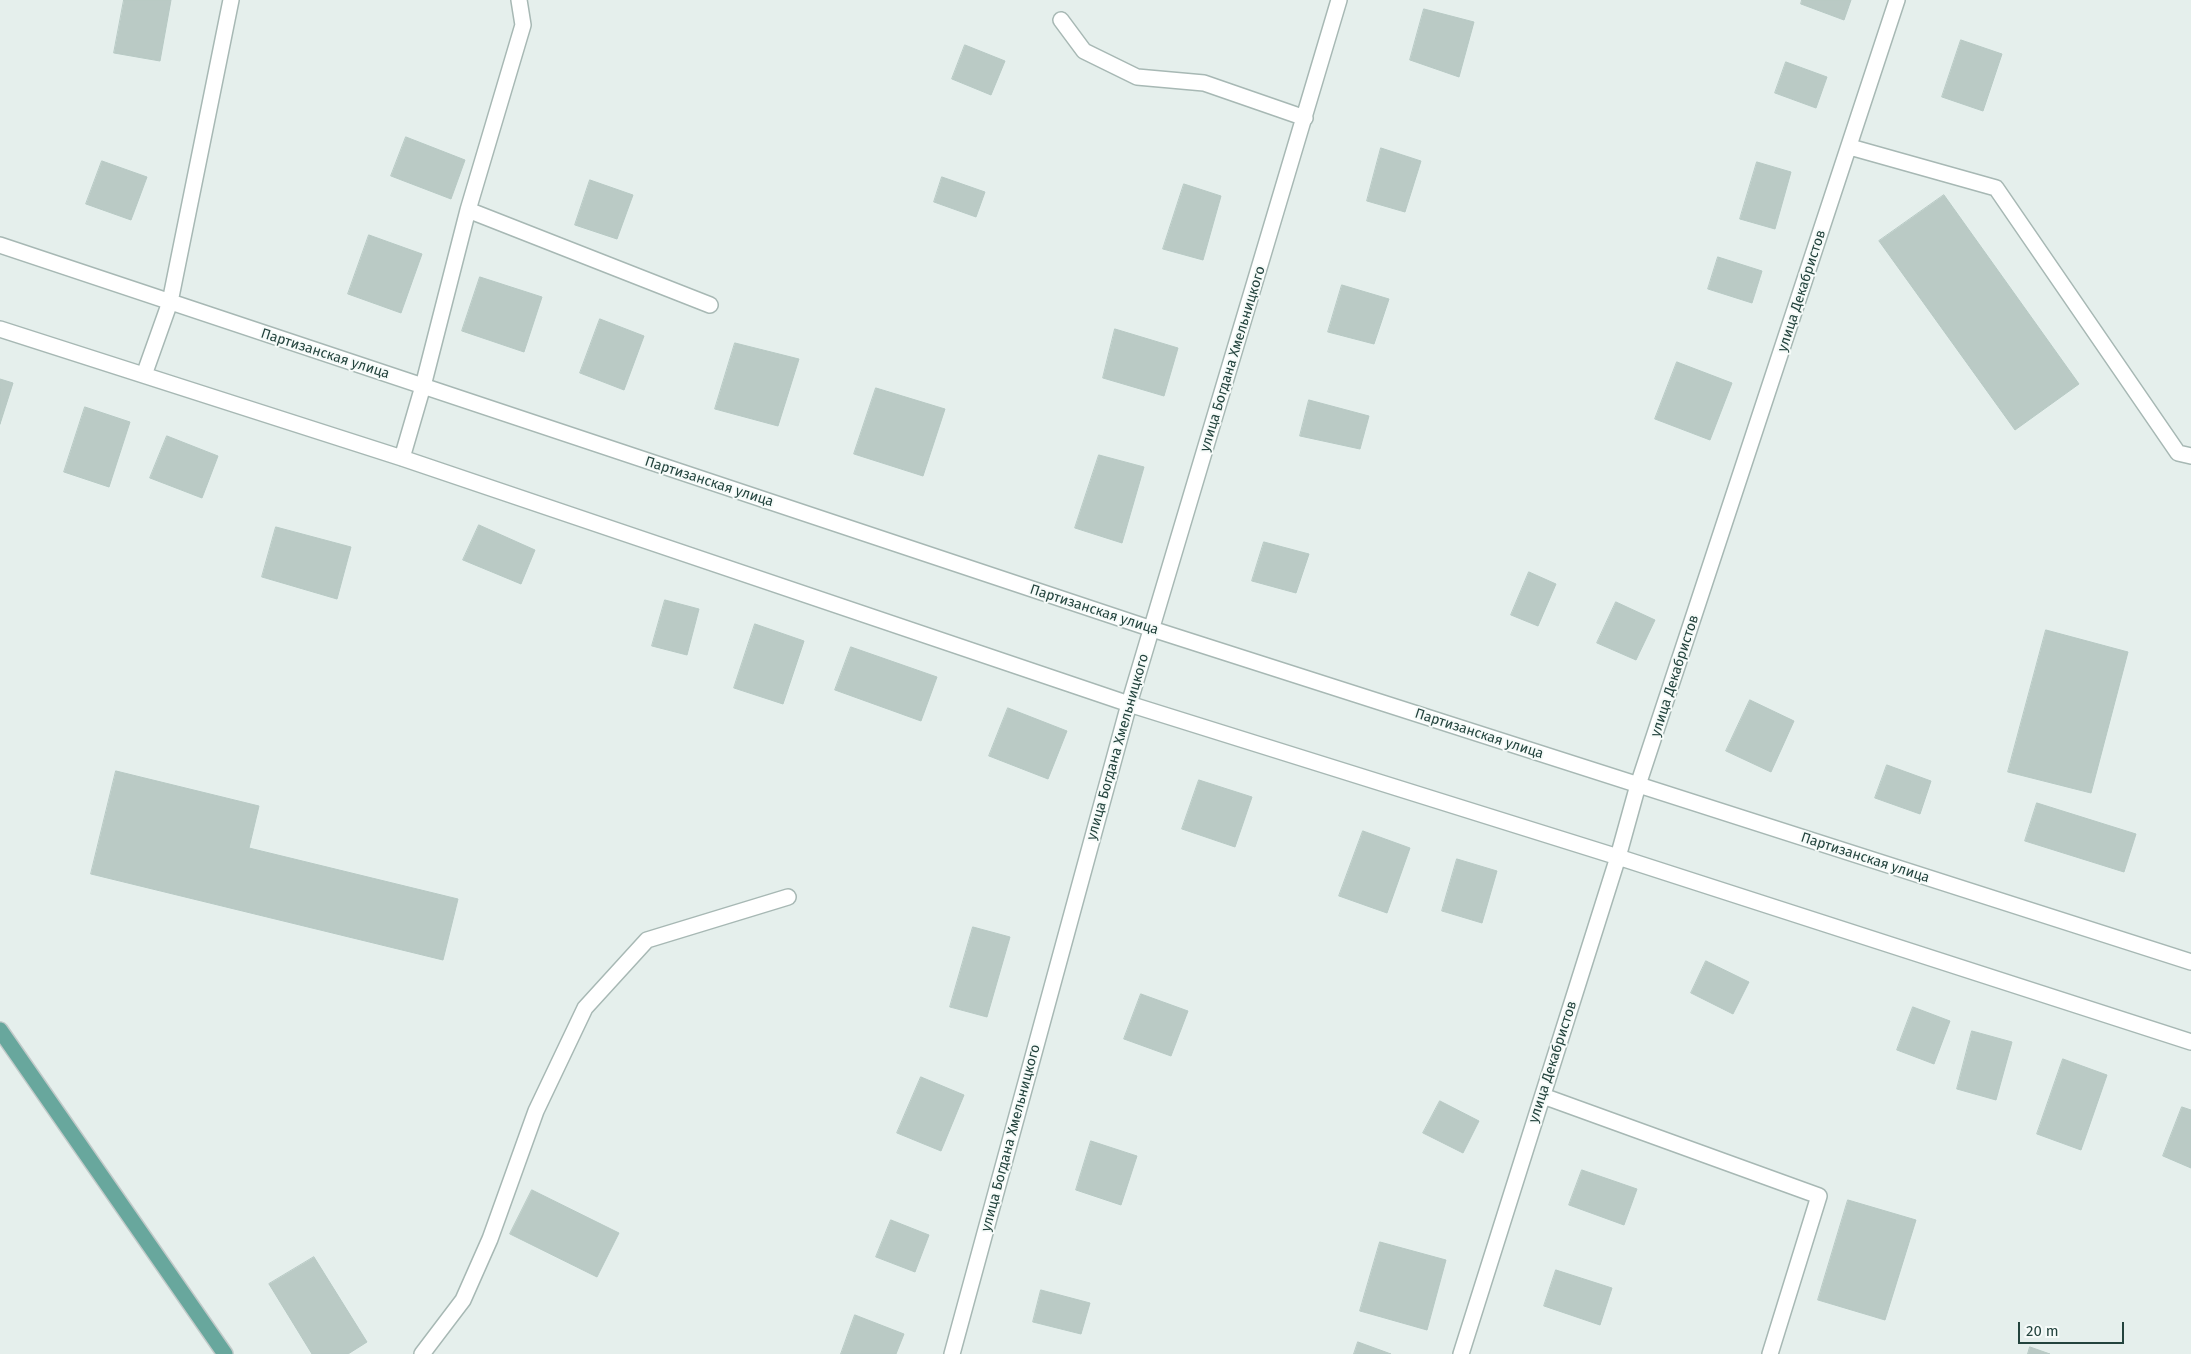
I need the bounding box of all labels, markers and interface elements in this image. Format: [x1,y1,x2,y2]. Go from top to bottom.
street label: улица Декабристов [1774,228,1830,354]
street label: улица Богдана Хмельницкого [1197,264,1269,454]
street label: Партизанская улица [259,325,391,383]
street label: Партизанская улица [643,453,775,511]
street label: Партизанская улица [1028,581,1160,639]
street label: улица Декабристов [1647,613,1703,739]
street label: улица Богдана Хмельницкого [1083,652,1153,842]
street label: Партизанская улица [1413,705,1545,763]
street label: Партизанская улица [1799,829,1931,887]
street label: улица Декабристов [1525,999,1581,1125]
street label: улица Богдана Хмельницкого [978,1043,1044,1233]
scale bar [2021,1312,2127,1344]
text: 20 m [2026,1322,2059,1340]

